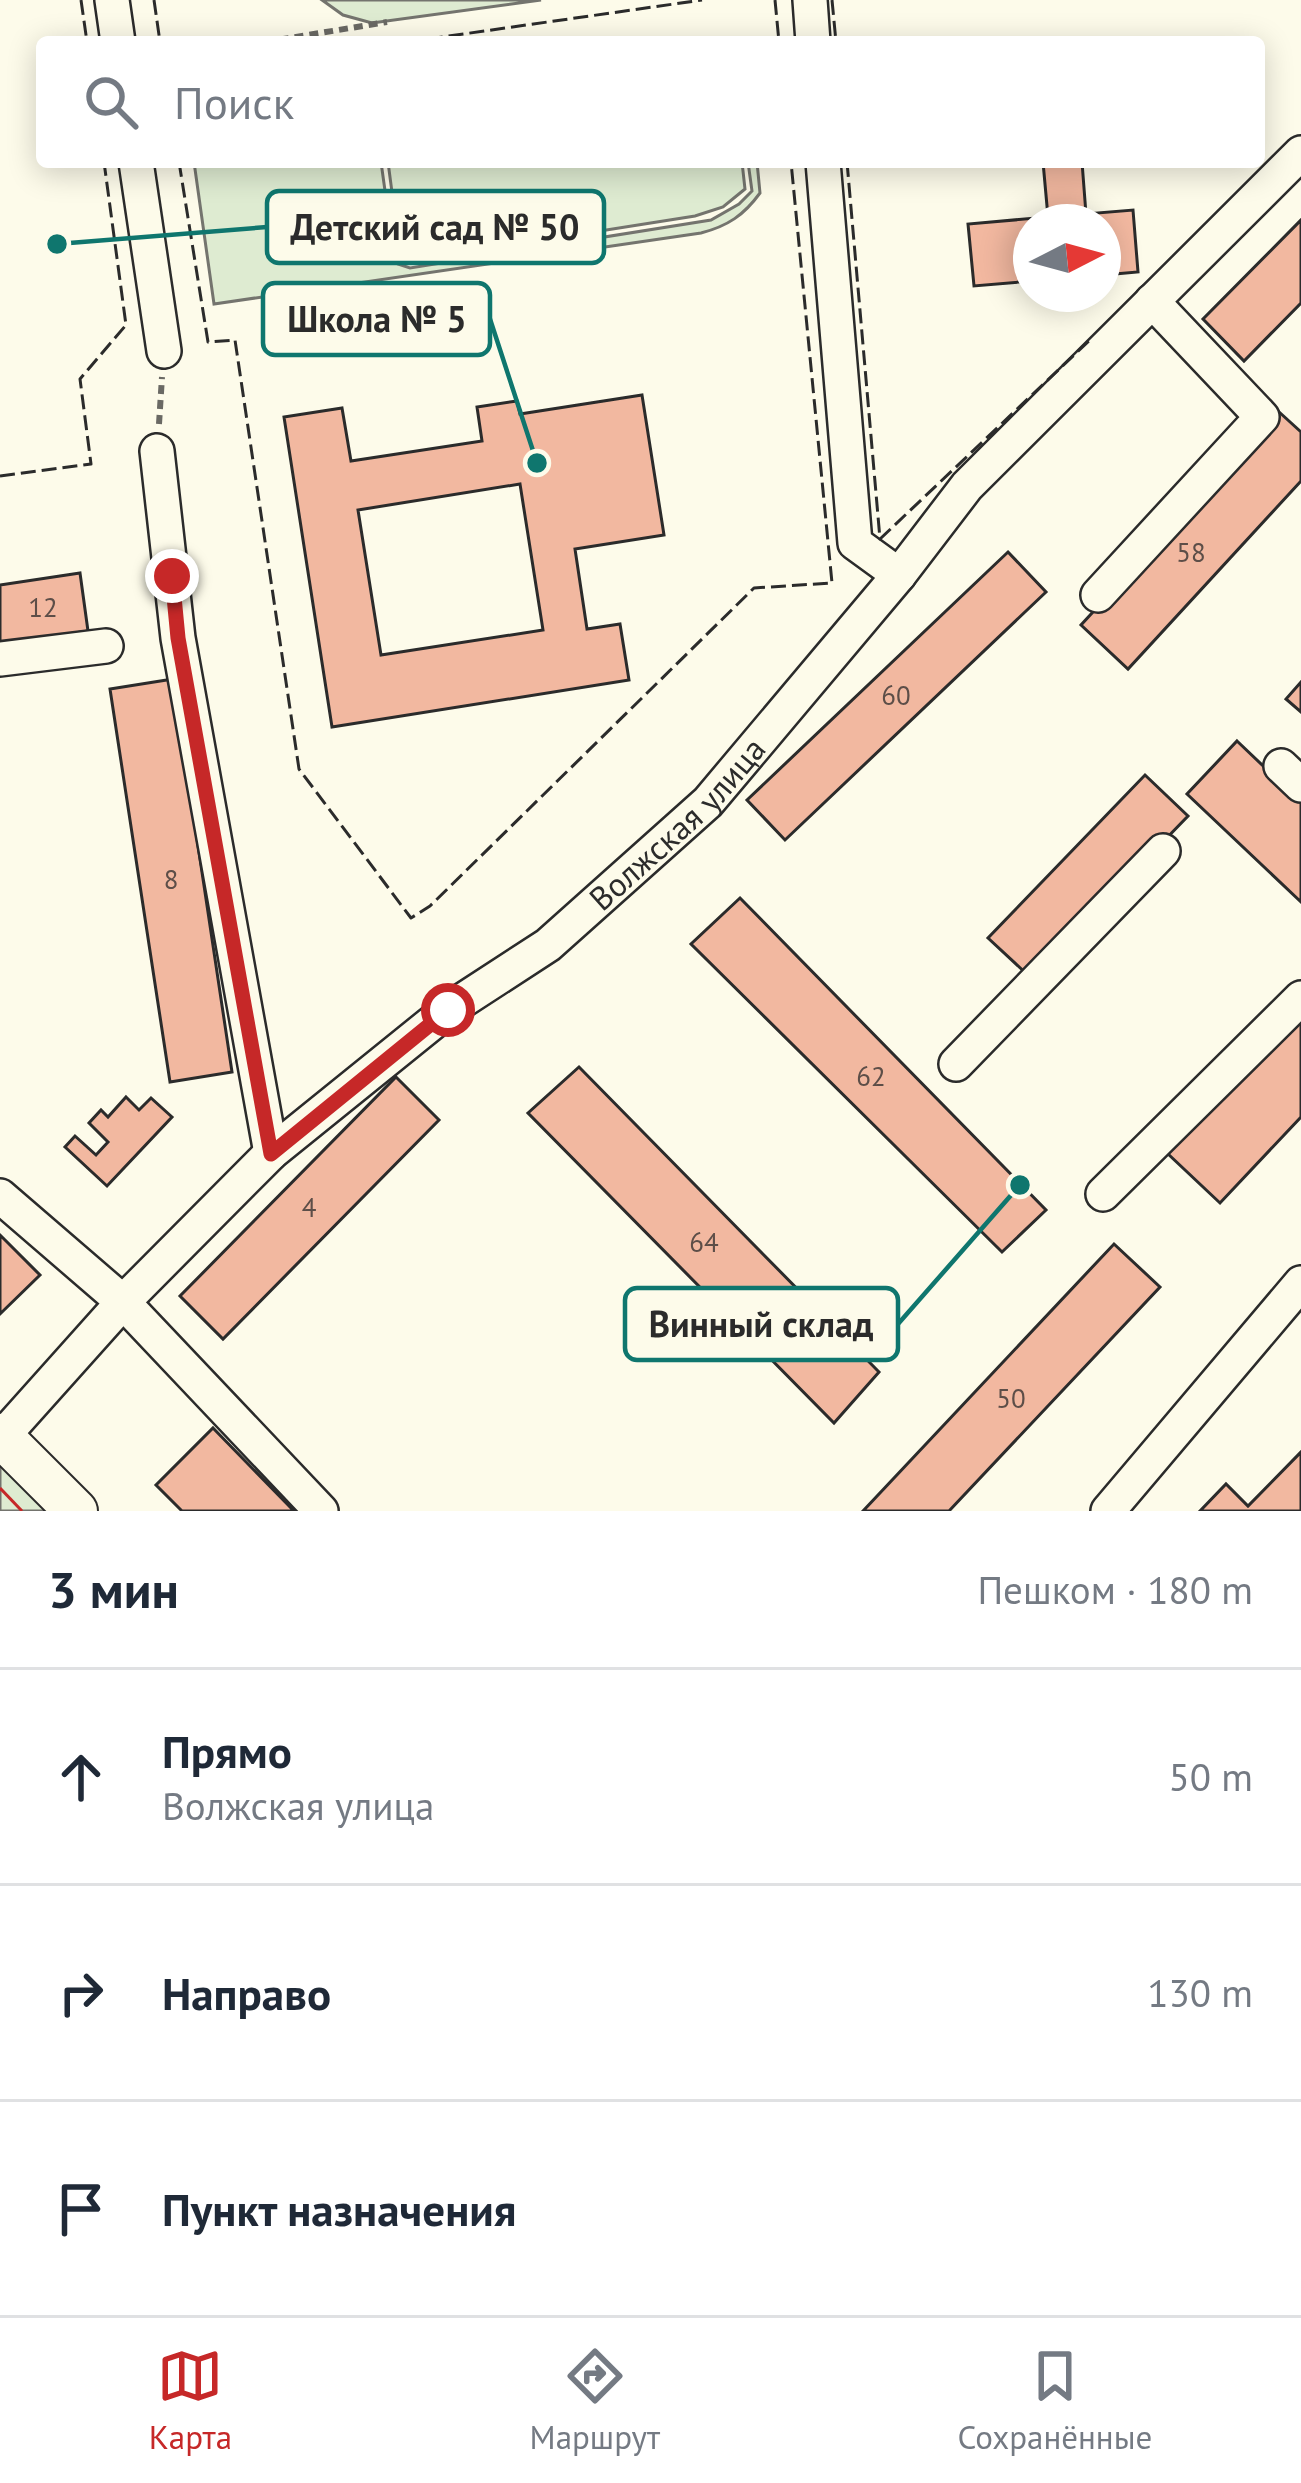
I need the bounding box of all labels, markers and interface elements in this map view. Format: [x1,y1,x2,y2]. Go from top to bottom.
search box [36,36,1265,168]
icon: search [78,69,144,135]
text: Поиск [174,73,294,131]
callout: Детский сад № 50 [267,191,604,263]
text: Детский сад № 50 [291,203,579,250]
north arrow [1013,204,1121,312]
callout: Школа № 5 [263,283,490,355]
text: Школа № 5 [287,295,467,342]
house number: 58 [1176,535,1206,569]
route end [145,549,199,603]
house number: 12 [28,590,58,624]
house number: 60 [881,678,911,712]
street label: Волжская улица [580,728,774,919]
house number: 8 [164,862,178,896]
route start [421,983,475,1037]
house number: 62 [856,1059,886,1093]
house number: 4 [302,1190,317,1224]
house number: 64 [689,1225,719,1259]
callout: Винный склад [625,1288,898,1360]
text: Винный склад [649,1300,873,1347]
house number: 50 [996,1381,1026,1415]
text: 3 мин [48,1556,179,1622]
text: Пешком · 180 m [977,1564,1253,1615]
text: Прямо [162,1722,292,1780]
icon: ahead [48,1744,114,1810]
text: 50 m [1168,1751,1253,1802]
text: Волжская улица [162,1780,434,1831]
icon: right [48,1960,114,2026]
text: Направо [162,1964,331,2022]
text: 130 m [1147,1967,1253,2018]
icon: arrive [48,2176,114,2242]
text: Пункт назначения [162,2180,516,2238]
tab: Карта [149,2343,232,2458]
tab: Маршрут [530,2343,660,2458]
tab: Сохранённые [958,2343,1152,2458]

